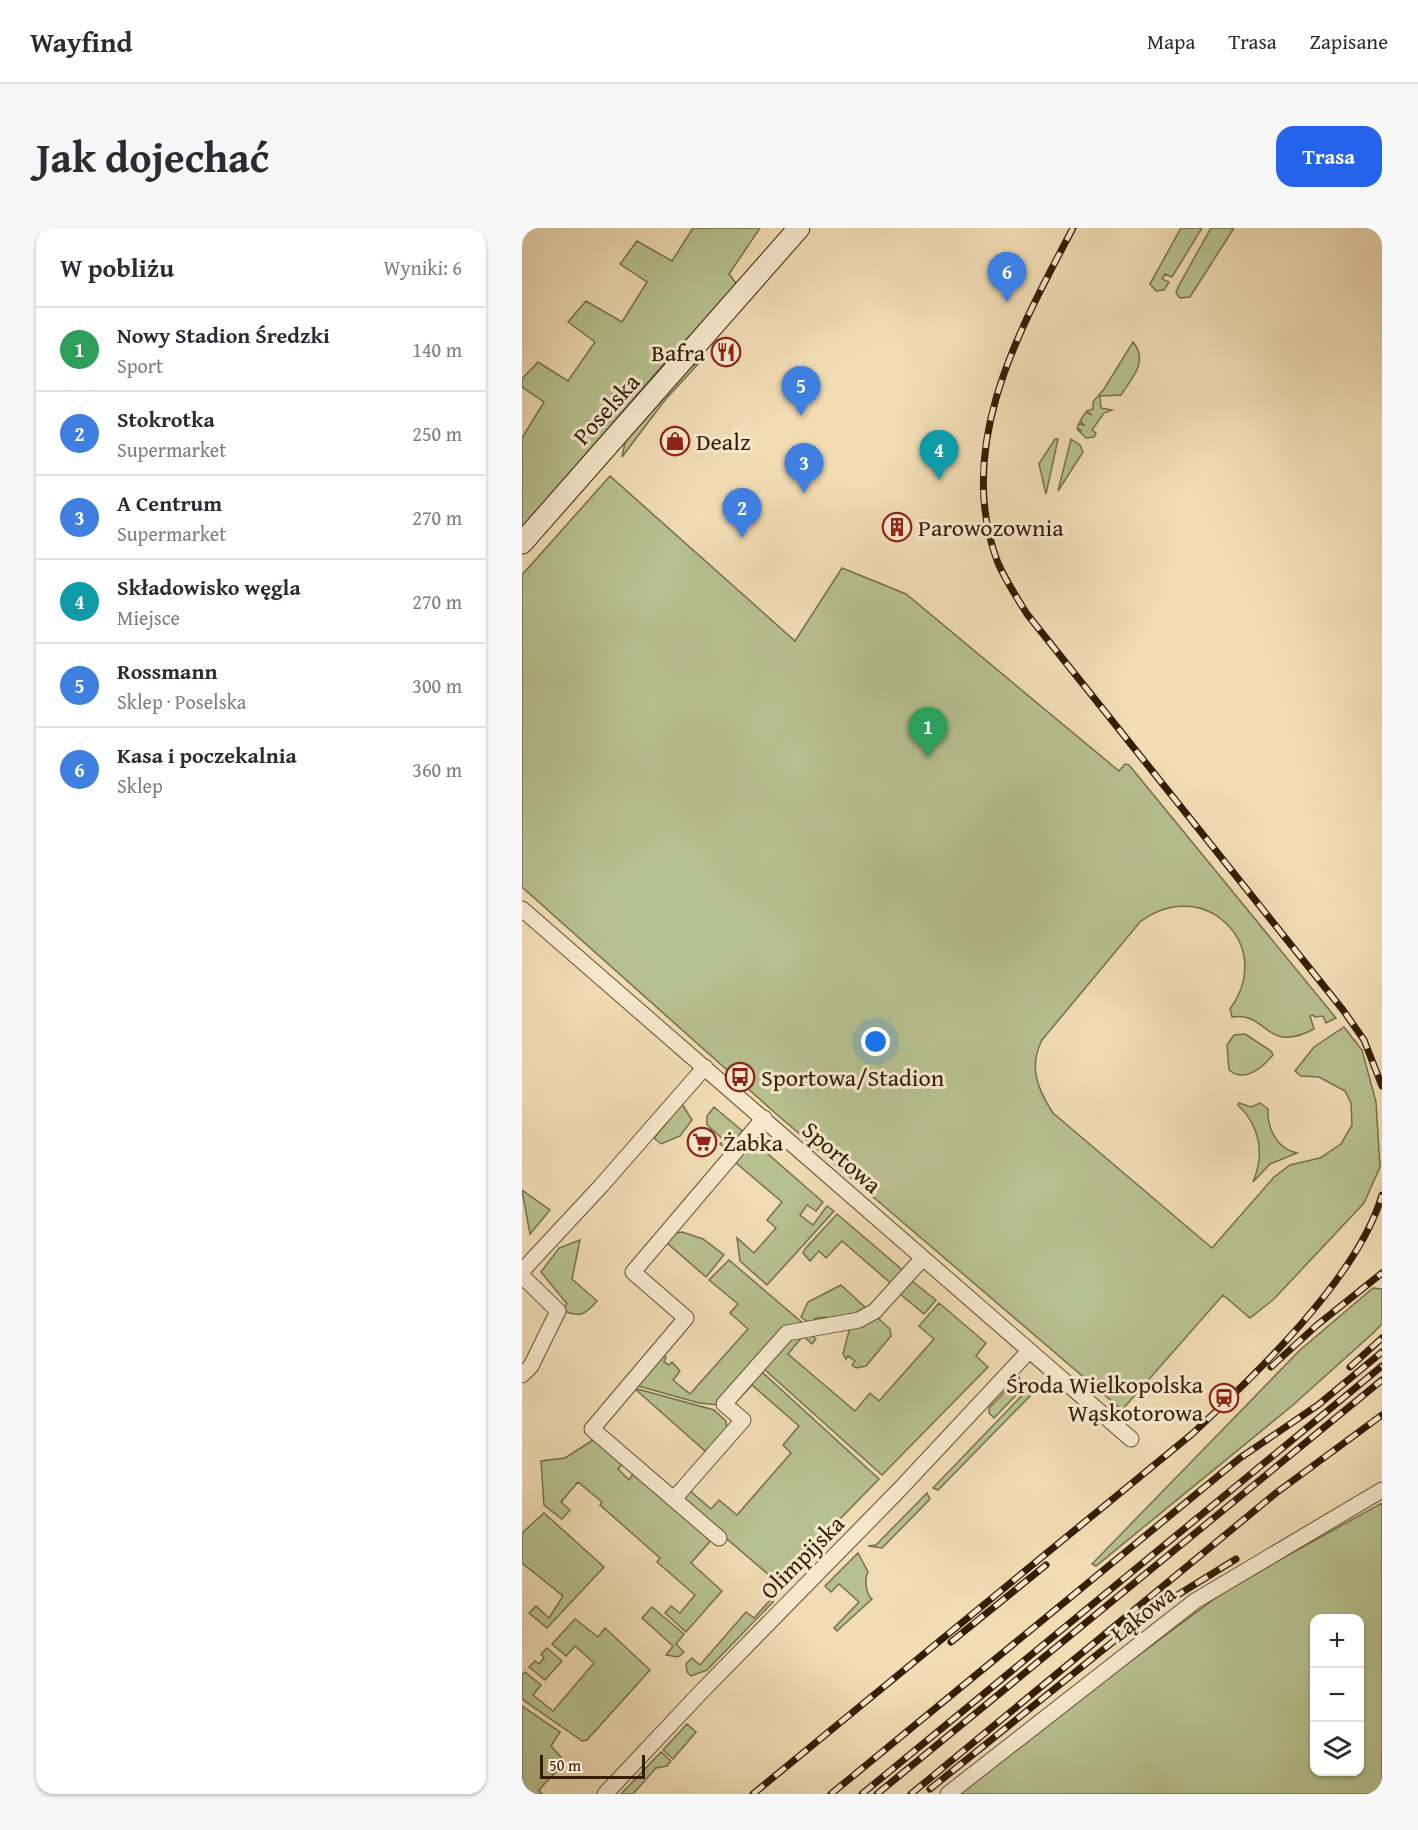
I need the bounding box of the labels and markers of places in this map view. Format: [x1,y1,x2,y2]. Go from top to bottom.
pin: 6 [988,253,1026,302]
place label: Bafra [651,335,706,370]
restaurant icon: Bafra [710,336,742,368]
pin: 5 [782,366,820,416]
place label: Dealz [696,424,750,459]
shop icon: Dealz [659,425,691,457]
pin: 4 [920,430,958,480]
pin: 3 [784,444,824,493]
pin: 2 [722,488,762,538]
place label: Parowozownia [918,510,1064,545]
building icon: Parowozownia [881,511,913,543]
pin: 1 [908,708,948,757]
place label: Sportowa/Stadion [761,1060,945,1095]
bus stop icon: Sportowa/Stadion [724,1061,756,1093]
place label: Żabka [723,1125,784,1160]
supermarket icon: Żabka [686,1126,718,1158]
place label: Środa Wielkopolska Wąskotorowa [1006,1367,1204,1430]
station icon: Środa Wielkopolska Wąskotorowa [1208,1382,1240,1414]

